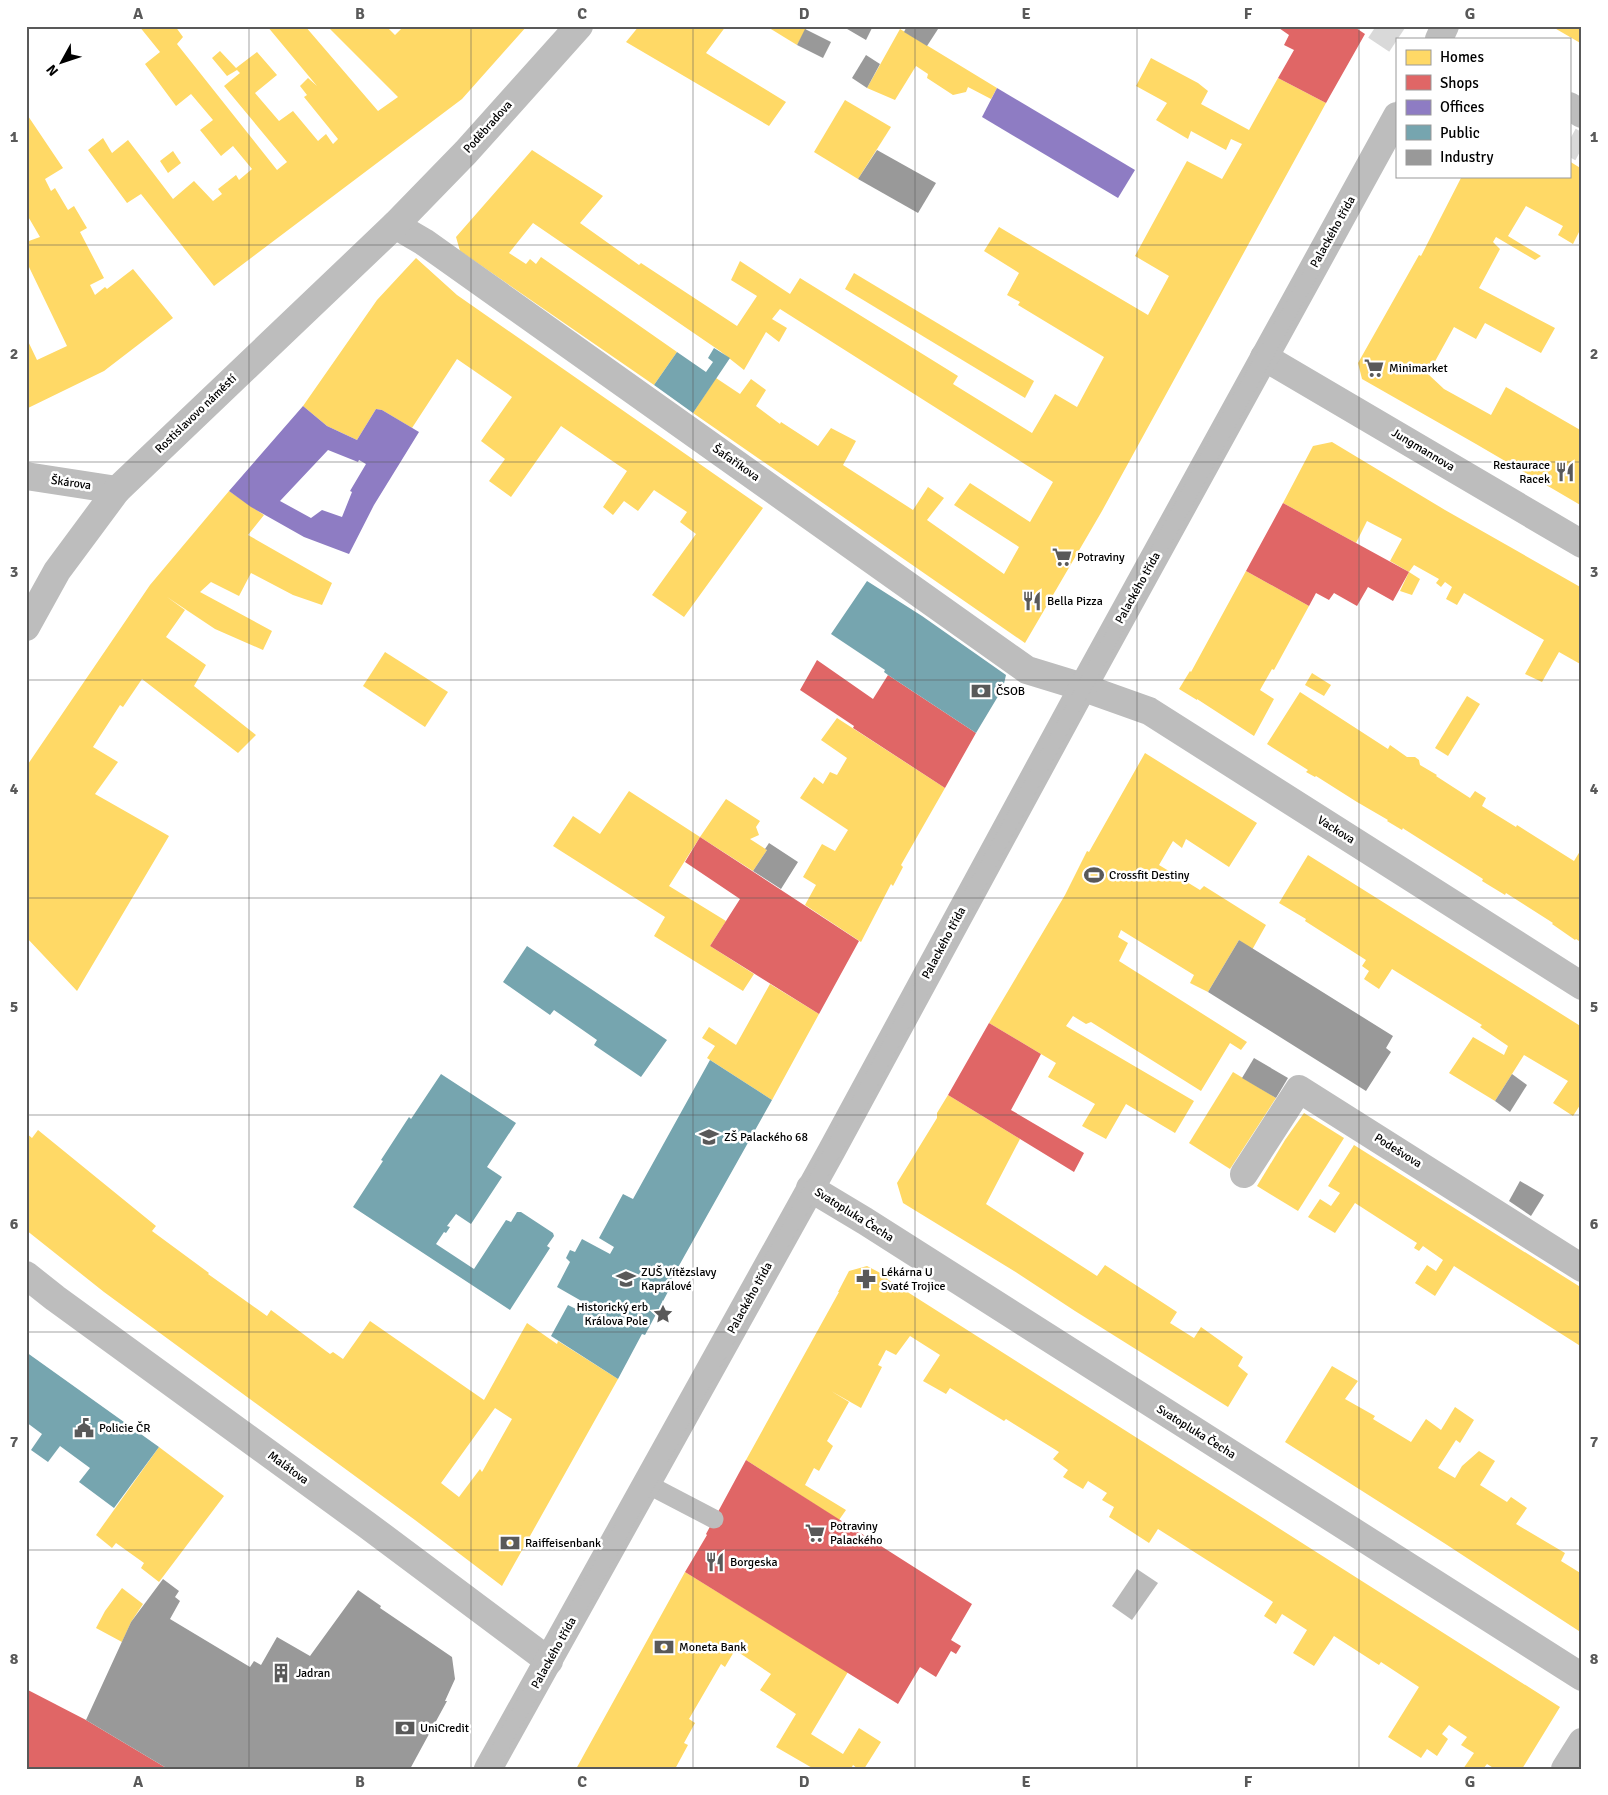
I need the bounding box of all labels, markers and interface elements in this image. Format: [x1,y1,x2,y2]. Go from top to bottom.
text: A [133,4,144,24]
text: B [355,4,365,24]
text: C [577,4,587,24]
text: D [799,4,810,24]
text: E [1021,4,1031,24]
text: F [1244,4,1253,24]
text: G [1465,4,1475,24]
north arrow [38,38,88,88]
legend [1396,38,1570,178]
text: Homes [1440,48,1484,66]
text: N [43,61,62,79]
text: Shops [1440,74,1479,92]
street label: Poděbradova [460,98,516,156]
text: Offices [1440,98,1485,116]
text: Public [1440,124,1480,142]
text: 1 [10,127,19,147]
text: 1 [1590,127,1599,147]
text: Industry [1440,148,1493,166]
street label: Palackého třída [1307,194,1359,270]
text: 2 [10,344,18,364]
text: 2 [1590,344,1598,364]
supermarket icon: Minimarket [1363,357,1385,379]
place label: Minimarket [1389,361,1448,376]
street label: Rostislavovo náměstí [152,371,240,457]
street label: Jungmannova [1389,425,1457,475]
street label: Šafaříkova [710,441,762,485]
place label: Restaurace Racek [1493,458,1550,487]
restaurant icon: Restaurace Racek [1554,461,1576,483]
street label: Škárova [50,473,92,493]
supermarket icon: Potraviny [1051,546,1073,568]
place label: Potraviny [1077,550,1125,565]
street label: Palackého třída [1112,550,1164,626]
text: 3 [10,562,18,582]
text: 3 [1590,562,1598,582]
restaurant icon: Bella Pizza [1021,590,1043,612]
place label: Bella Pizza [1047,594,1103,609]
bank icon: ČSOB [970,680,992,702]
place label: ČSOB [996,684,1025,699]
text: 4 [10,779,19,799]
text: 4 [1590,779,1599,799]
street label: Vackova [1314,813,1358,847]
sports icon: Crossfit Destiny [1083,864,1105,886]
place label: Crossfit Destiny [1109,868,1190,883]
street label: Palackého třída [919,904,969,982]
text: 5 [10,997,18,1017]
text: 5 [1590,997,1598,1017]
school or university icon: ZŠ Palackého 68 [698,1126,720,1148]
place label: ZŠ Palackého 68 [724,1130,808,1145]
street label: Podešvova [1371,1131,1425,1171]
street label: Svatopluka Čecha [812,1185,896,1245]
text: 6 [10,1214,19,1234]
text: 6 [1590,1214,1599,1234]
street label: Palackého třída [724,1260,776,1336]
place label: ZUŠ Vítězslavy Kaprálové [641,1265,717,1294]
place label: Lékárna U Svaté Trojice [881,1265,946,1294]
school or university icon: ZUŠ Vítězslavy Kaprálové [615,1268,637,1290]
pharmacy icon: Lékárna U Svaté Trojice [855,1268,877,1290]
place label: Historický erb Králova Pole [577,1300,648,1329]
place icon: Historický erb Králova Pole [652,1303,674,1325]
street label: Svatopluka Čecha [1154,1402,1238,1462]
public building icon: Policie ČR [73,1417,95,1439]
place label: Policie ČR [99,1421,151,1436]
text: 7 [10,1432,19,1452]
text: 7 [1590,1432,1599,1452]
street label: Malátova [265,1448,311,1488]
place label: Potraviny Palackého [830,1519,882,1548]
supermarket icon: Potraviny Palackého [804,1522,826,1544]
bank icon: Raiffeisenbank [499,1532,521,1554]
place label: Raiffeisenbank [525,1536,601,1551]
restaurant icon: Borgeska [704,1551,726,1573]
place label: Borgeska [730,1555,778,1570]
street label: Palackého třída [528,1615,580,1691]
bank icon: Moneta Bank [653,1636,675,1658]
place label: Moneta Bank [679,1640,746,1655]
text: 8 [10,1649,19,1669]
text: 8 [1590,1649,1599,1669]
building icon: Jadran [270,1662,292,1684]
place label: Jadran [296,1666,330,1681]
bank icon: UniCredit [394,1717,416,1739]
place label: UniCredit [420,1721,469,1736]
text: A [133,1772,144,1792]
text: B [355,1772,365,1792]
text: C [577,1772,587,1792]
text: D [799,1772,810,1792]
text: E [1021,1772,1031,1792]
text: F [1244,1772,1253,1792]
text: G [1465,1772,1475,1792]

